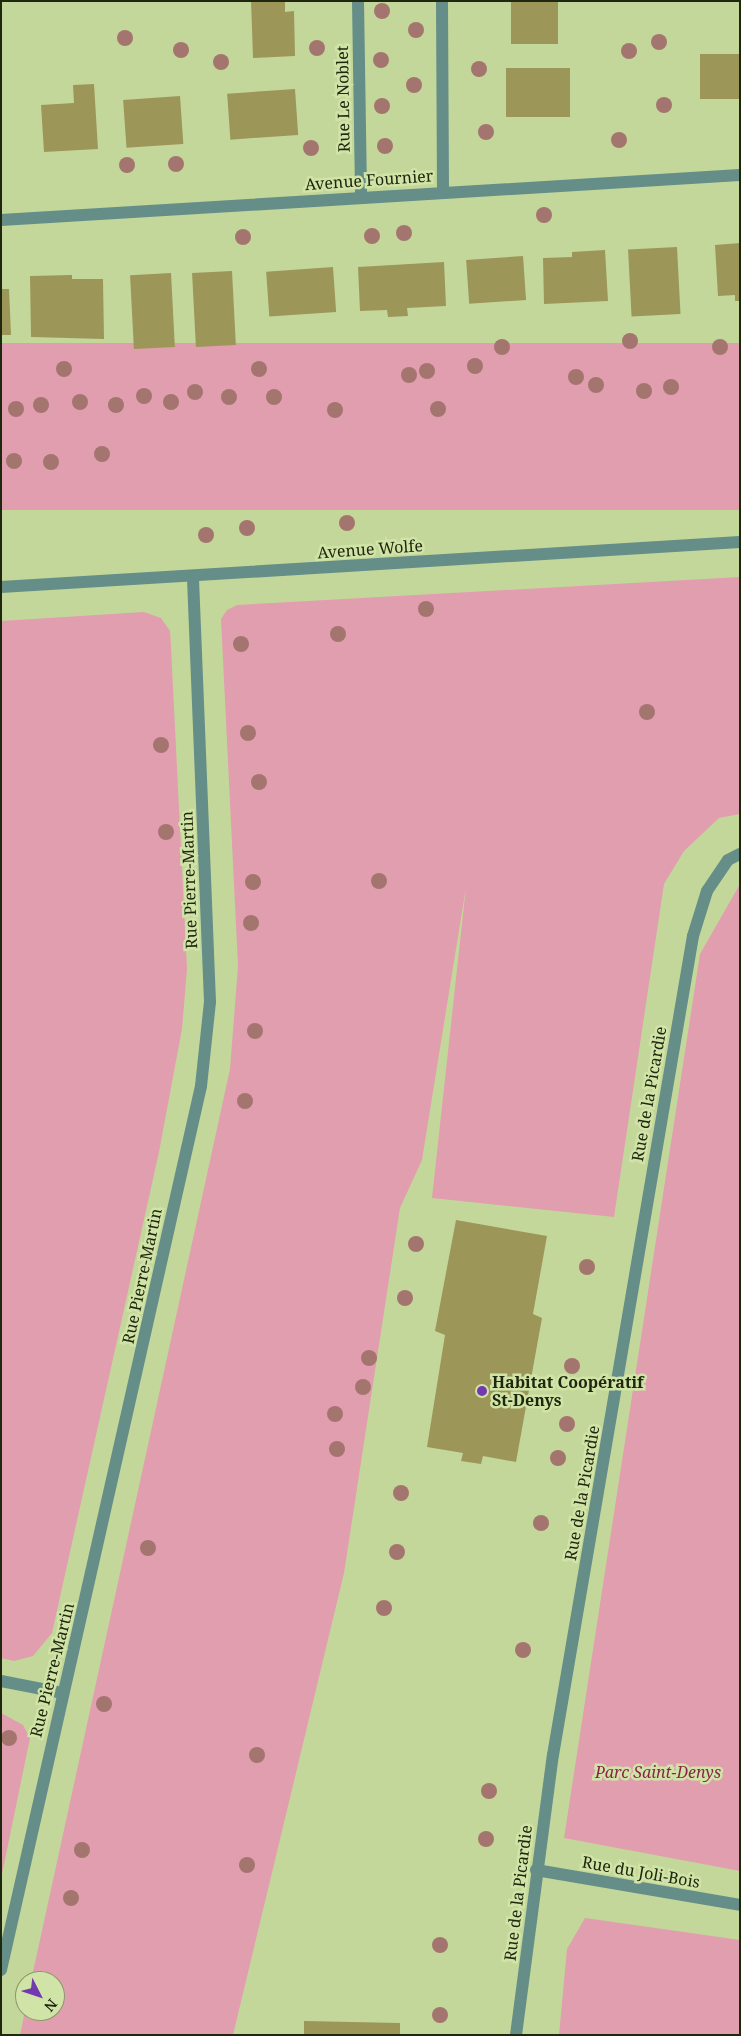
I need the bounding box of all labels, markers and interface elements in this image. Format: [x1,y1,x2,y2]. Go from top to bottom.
street label: Rue Le Noblet [332,46,354,152]
street label: Avenue Fournier [304,166,434,194]
street label: Avenue Wolfe [317,536,423,562]
street label: Rue Pierre-Martin [177,811,201,949]
street label: Rue de la Picardie [628,1025,670,1163]
street label: Rue Pierre-Martin [118,1207,166,1345]
place label: Habitat Coopératif St-Denys [492,1372,644,1410]
marker: Habitat Coopératif St-Denys [476,1385,488,1397]
street label: Rue de la Picardie [561,1424,603,1562]
street label: Rue Pierre-Martin [26,1601,78,1739]
park label: Parc Saint-Denys [595,1762,721,1782]
street label: Rue de la Picardie [500,1824,536,1962]
street label: Rue du Joli-Bois [580,1852,702,1892]
north arrow [15,1971,65,2021]
text: N [40,1995,62,2016]

